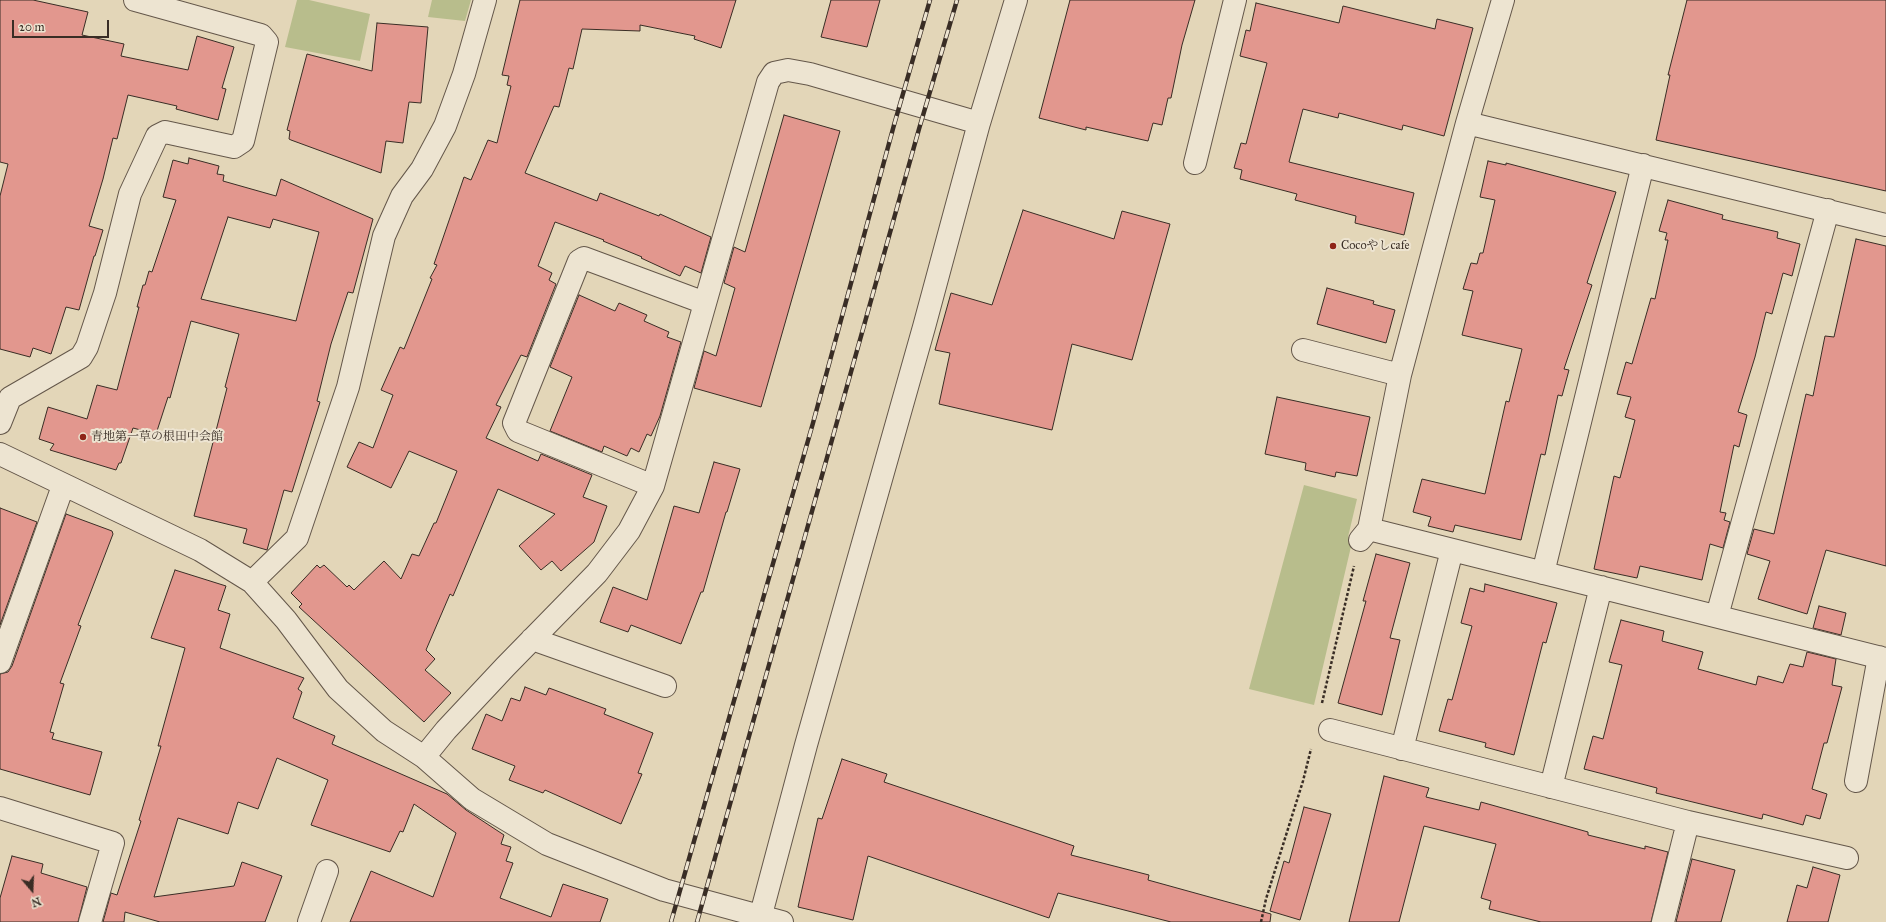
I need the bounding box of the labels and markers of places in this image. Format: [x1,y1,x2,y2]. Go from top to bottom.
place label: Cocoやしcafe [1341,239,1410,253]
marker: Cocoやしcafe [1328,241,1338,251]
place label: 青地第一草の根田中会館 [91,430,223,444]
marker: 青地第一草の根田中会館 [78,432,88,442]

